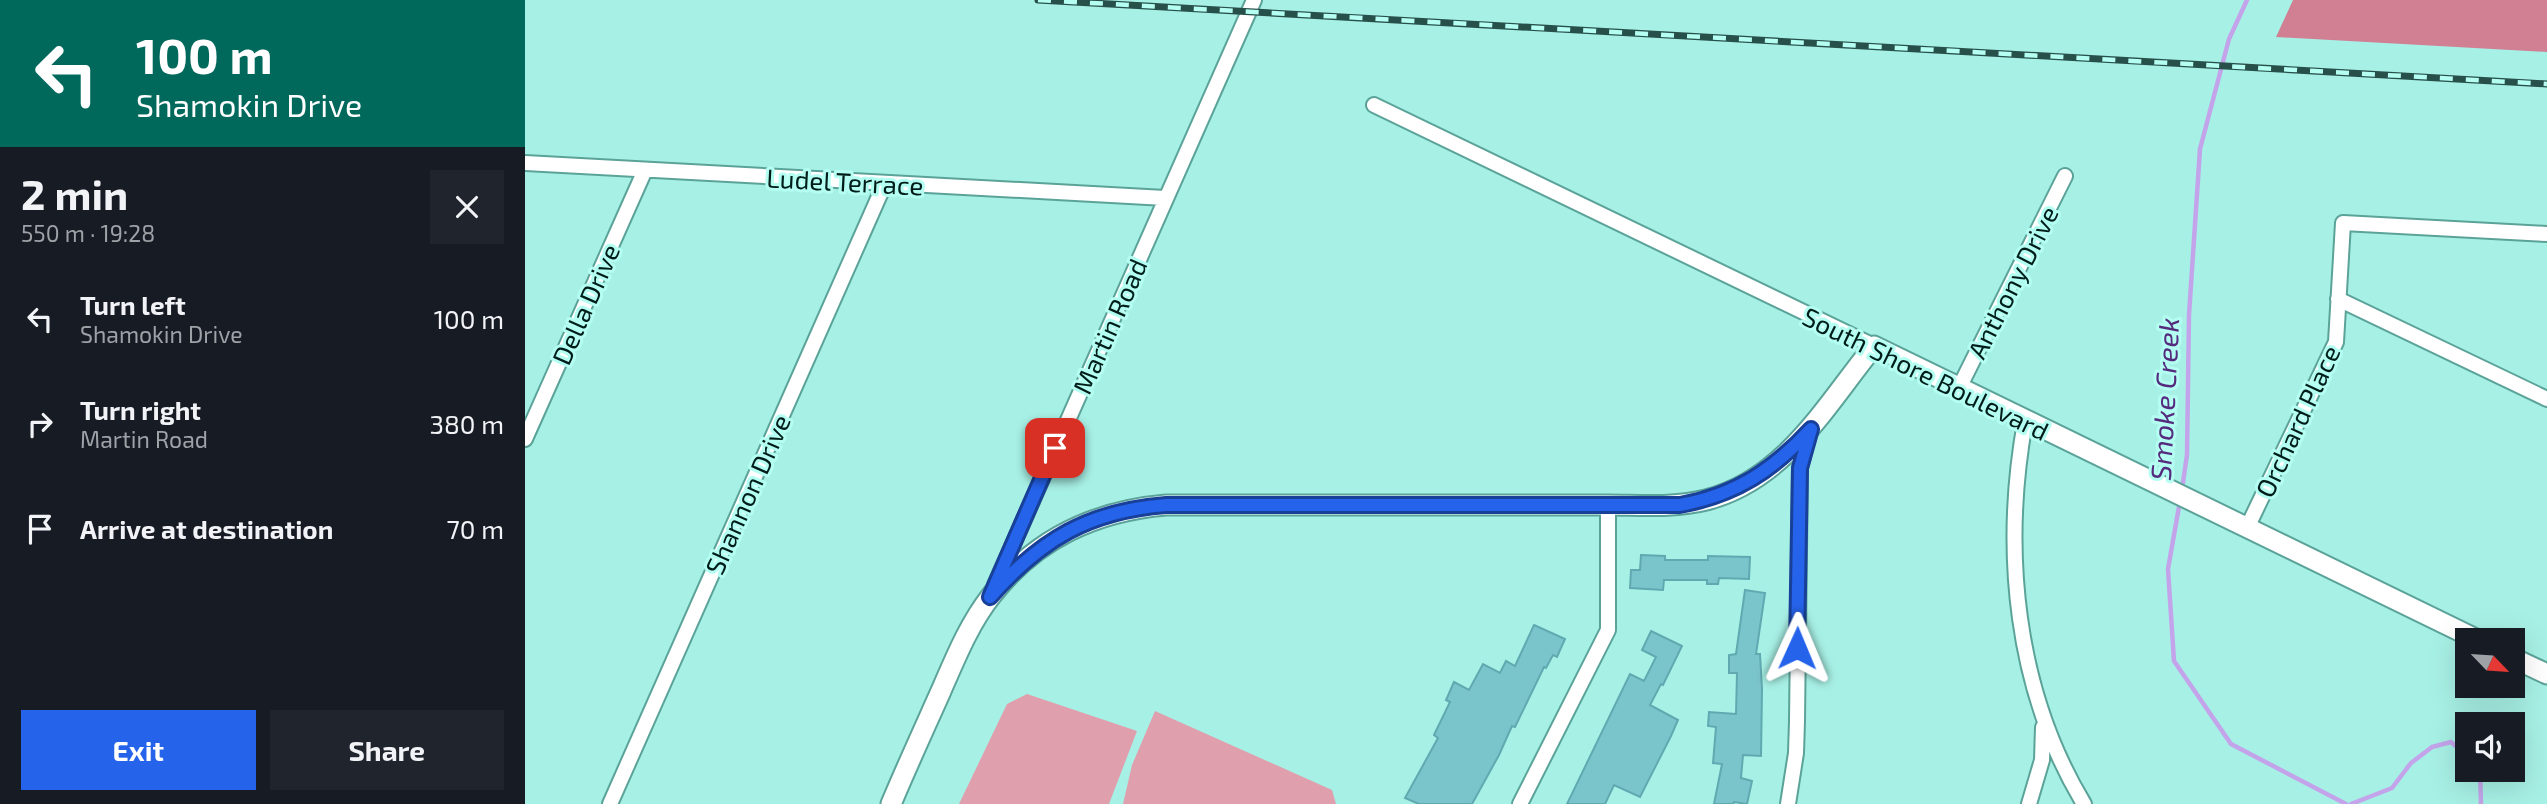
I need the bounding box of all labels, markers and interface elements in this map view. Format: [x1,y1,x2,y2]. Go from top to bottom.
text: 100 m [136,25,273,84]
icon: left [21,28,112,119]
text: Shamokin Drive [136,85,362,123]
street label: Ludel Terrace [766,161,924,201]
text: 2 min [21,168,128,218]
button: close [430,170,504,244]
street label: Anthony Drive [1960,201,2064,363]
text: 550 m · 19:28 [21,219,155,247]
street label: Della Drive [545,239,625,369]
street label: Martin Road [1065,254,1153,398]
text: Turn left [80,289,186,320]
icon: left [21,300,59,338]
street label: South Shore Boulevard [1798,300,2054,446]
text: 100 m [434,303,504,334]
water label: Smoke Creek [2143,317,2185,481]
text: Shamokin Drive [80,320,243,348]
street label: Orchard Place [2248,340,2346,502]
text: Turn right [80,394,201,425]
icon: right [21,405,59,443]
text: 380 m [430,408,504,439]
street label: Shannon Drive [698,409,796,579]
pin [1025,418,1085,478]
text: Martin Road [80,425,208,453]
icon: arrive [1036,429,1074,467]
icon: arrive [21,510,59,548]
text: Arrive at destination [80,513,333,544]
text: 70 m [446,513,504,544]
position arrow [1760,611,1834,685]
north arrow [2455,628,2525,698]
map controls [2455,628,2525,782]
button: Exit [21,710,256,790]
button: Share [270,710,504,790]
button: sound [2455,712,2525,782]

